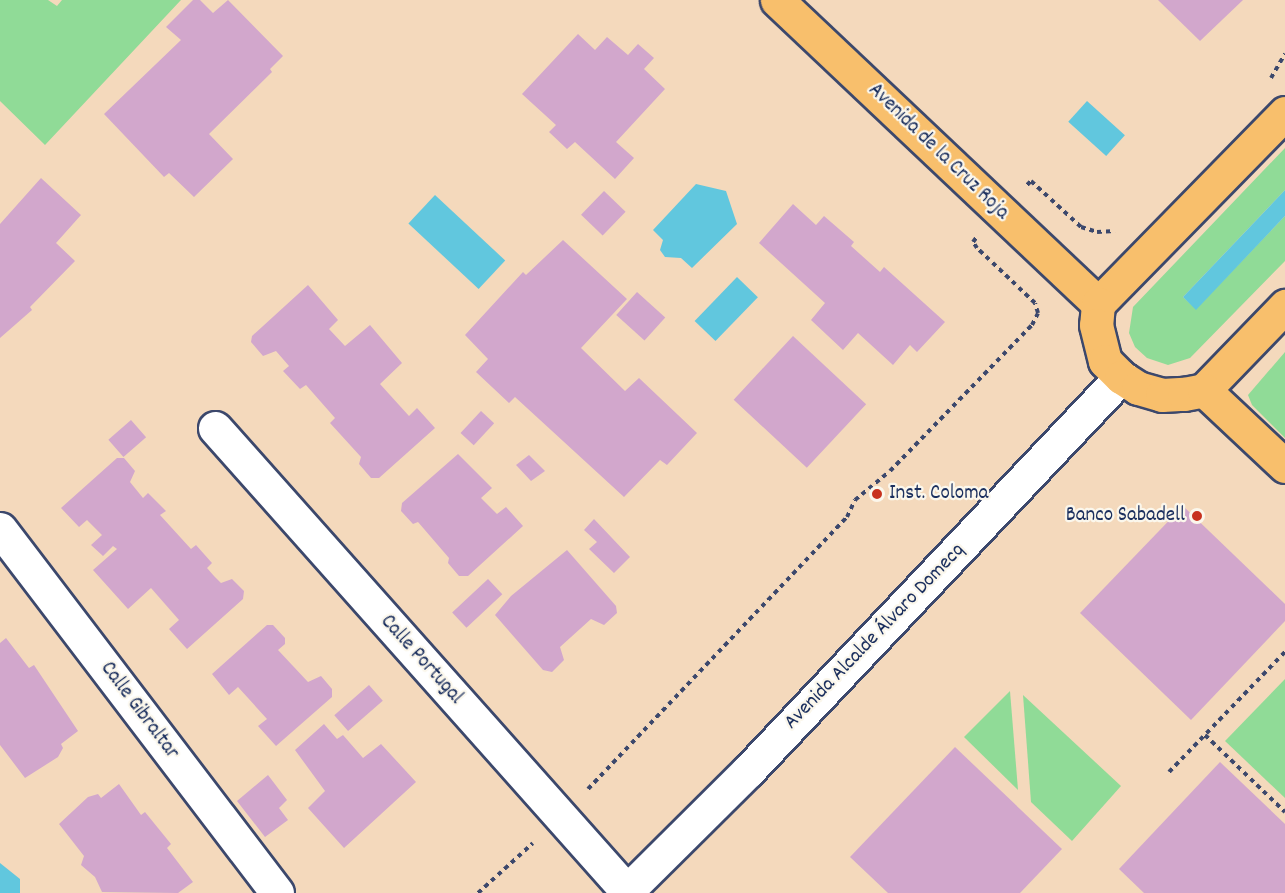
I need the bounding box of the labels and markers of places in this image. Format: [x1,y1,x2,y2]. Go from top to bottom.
place label: Inst. Coloma [889,481,988,507]
marker: Inst. Coloma [870,487,884,501]
place label: Banco Sabadell [1066,503,1185,529]
marker: Banco Sabadell [1190,509,1204,523]

